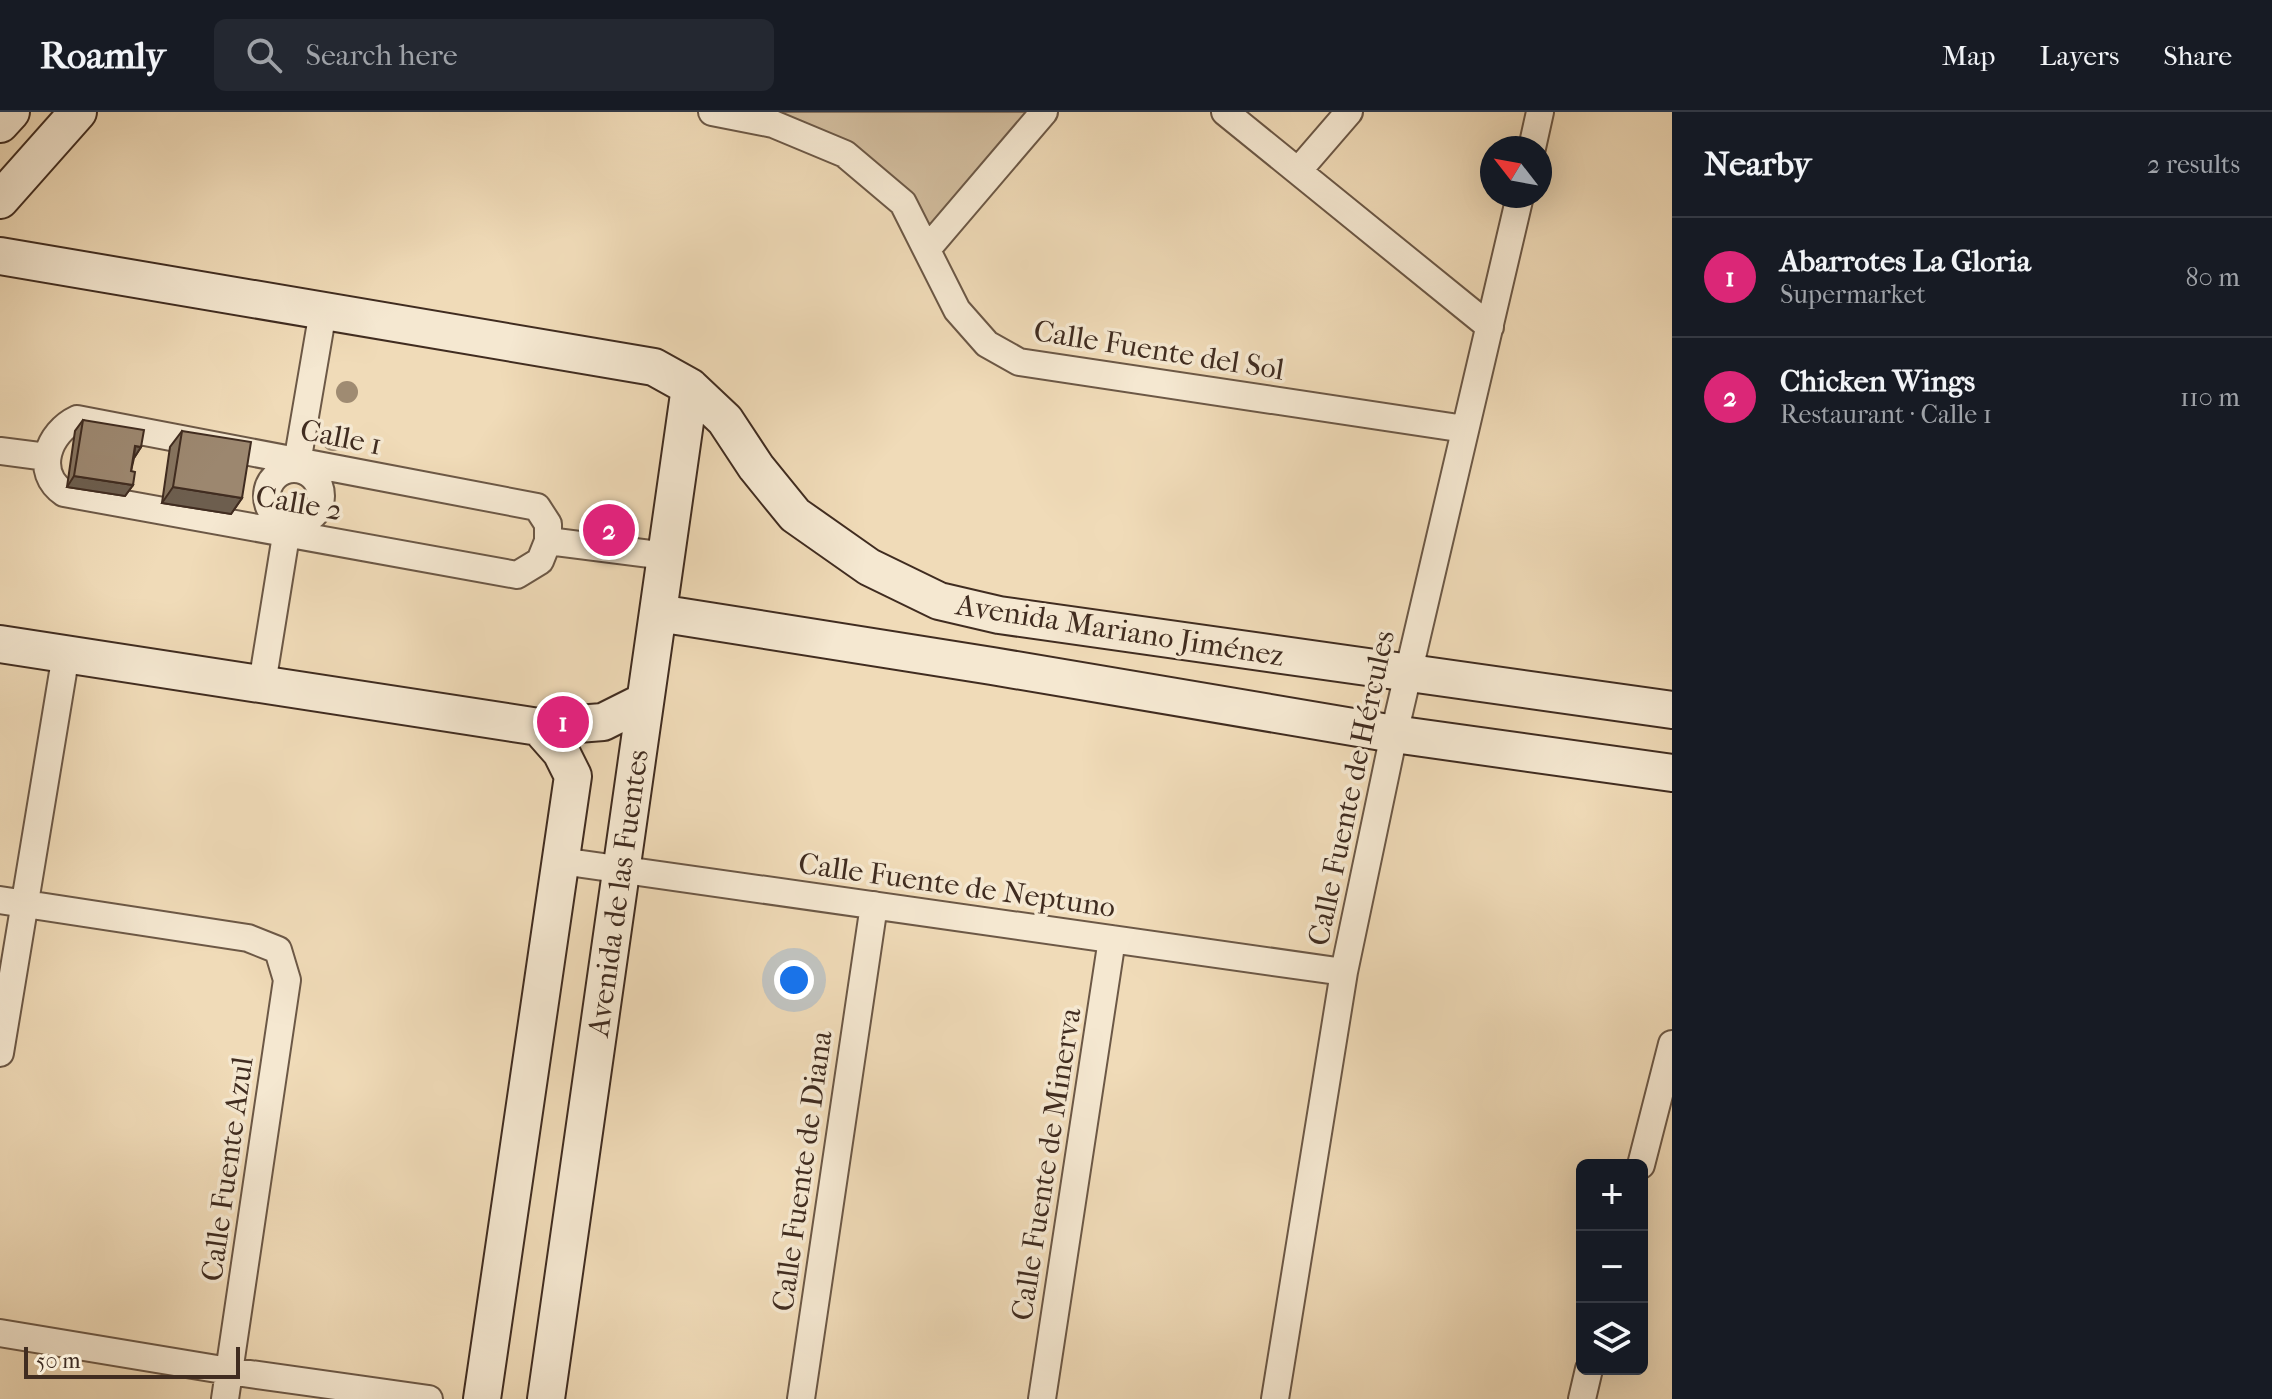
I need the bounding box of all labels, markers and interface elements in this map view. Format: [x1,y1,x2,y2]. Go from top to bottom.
search box [214,19,774,91]
text: Roamly [40,33,166,78]
icon: search [242,33,286,77]
text: Search here [306,38,458,73]
text: Map [1942,39,1995,72]
text: Layers [2039,39,2119,72]
text: Share [2163,39,2232,72]
north arrow [1480,136,1552,208]
text: Nearby [1704,144,1811,184]
text: 2 results [2147,149,2240,180]
text: Abarrotes La Gloria [1780,244,2031,279]
text: 1 [1725,262,1735,293]
text: 80 m [2185,262,2240,293]
text: Supermarket [1780,279,1926,310]
street label: Calle Fuente del Sol [1031,313,1287,388]
text: Chicken Wings [1780,364,1975,399]
text: 2 [1723,382,1737,413]
text: 110 m [2180,382,2240,413]
text: Restaurant · Calle 1 [1780,399,1992,430]
street label: Calle 1 [297,412,385,463]
street label: Calle 2 [253,479,345,528]
pin: 2 [583,500,635,560]
street label: Avenida Mariano Jiménez [953,587,1286,674]
street label: Calle Fuente de Hércules [1301,627,1402,949]
pin: 1 [537,692,589,752]
street label: Avenida de las Fuentes [581,747,656,1040]
street label: Calle Fuente de Neptuno [796,846,1118,925]
your location [774,960,814,1000]
street label: Calle Fuente de Minerva [1004,1004,1089,1323]
street label: Calle Fuente de Diana [765,1027,840,1314]
street label: Calle Fuente Azul [194,1054,261,1284]
map controls [1576,1159,1648,1375]
button: + [1576,1159,1648,1231]
button: − [1576,1231,1648,1303]
button: layers [1576,1303,1648,1375]
scale bar [24,1343,240,1379]
text: 50 m [36,1348,81,1374]

